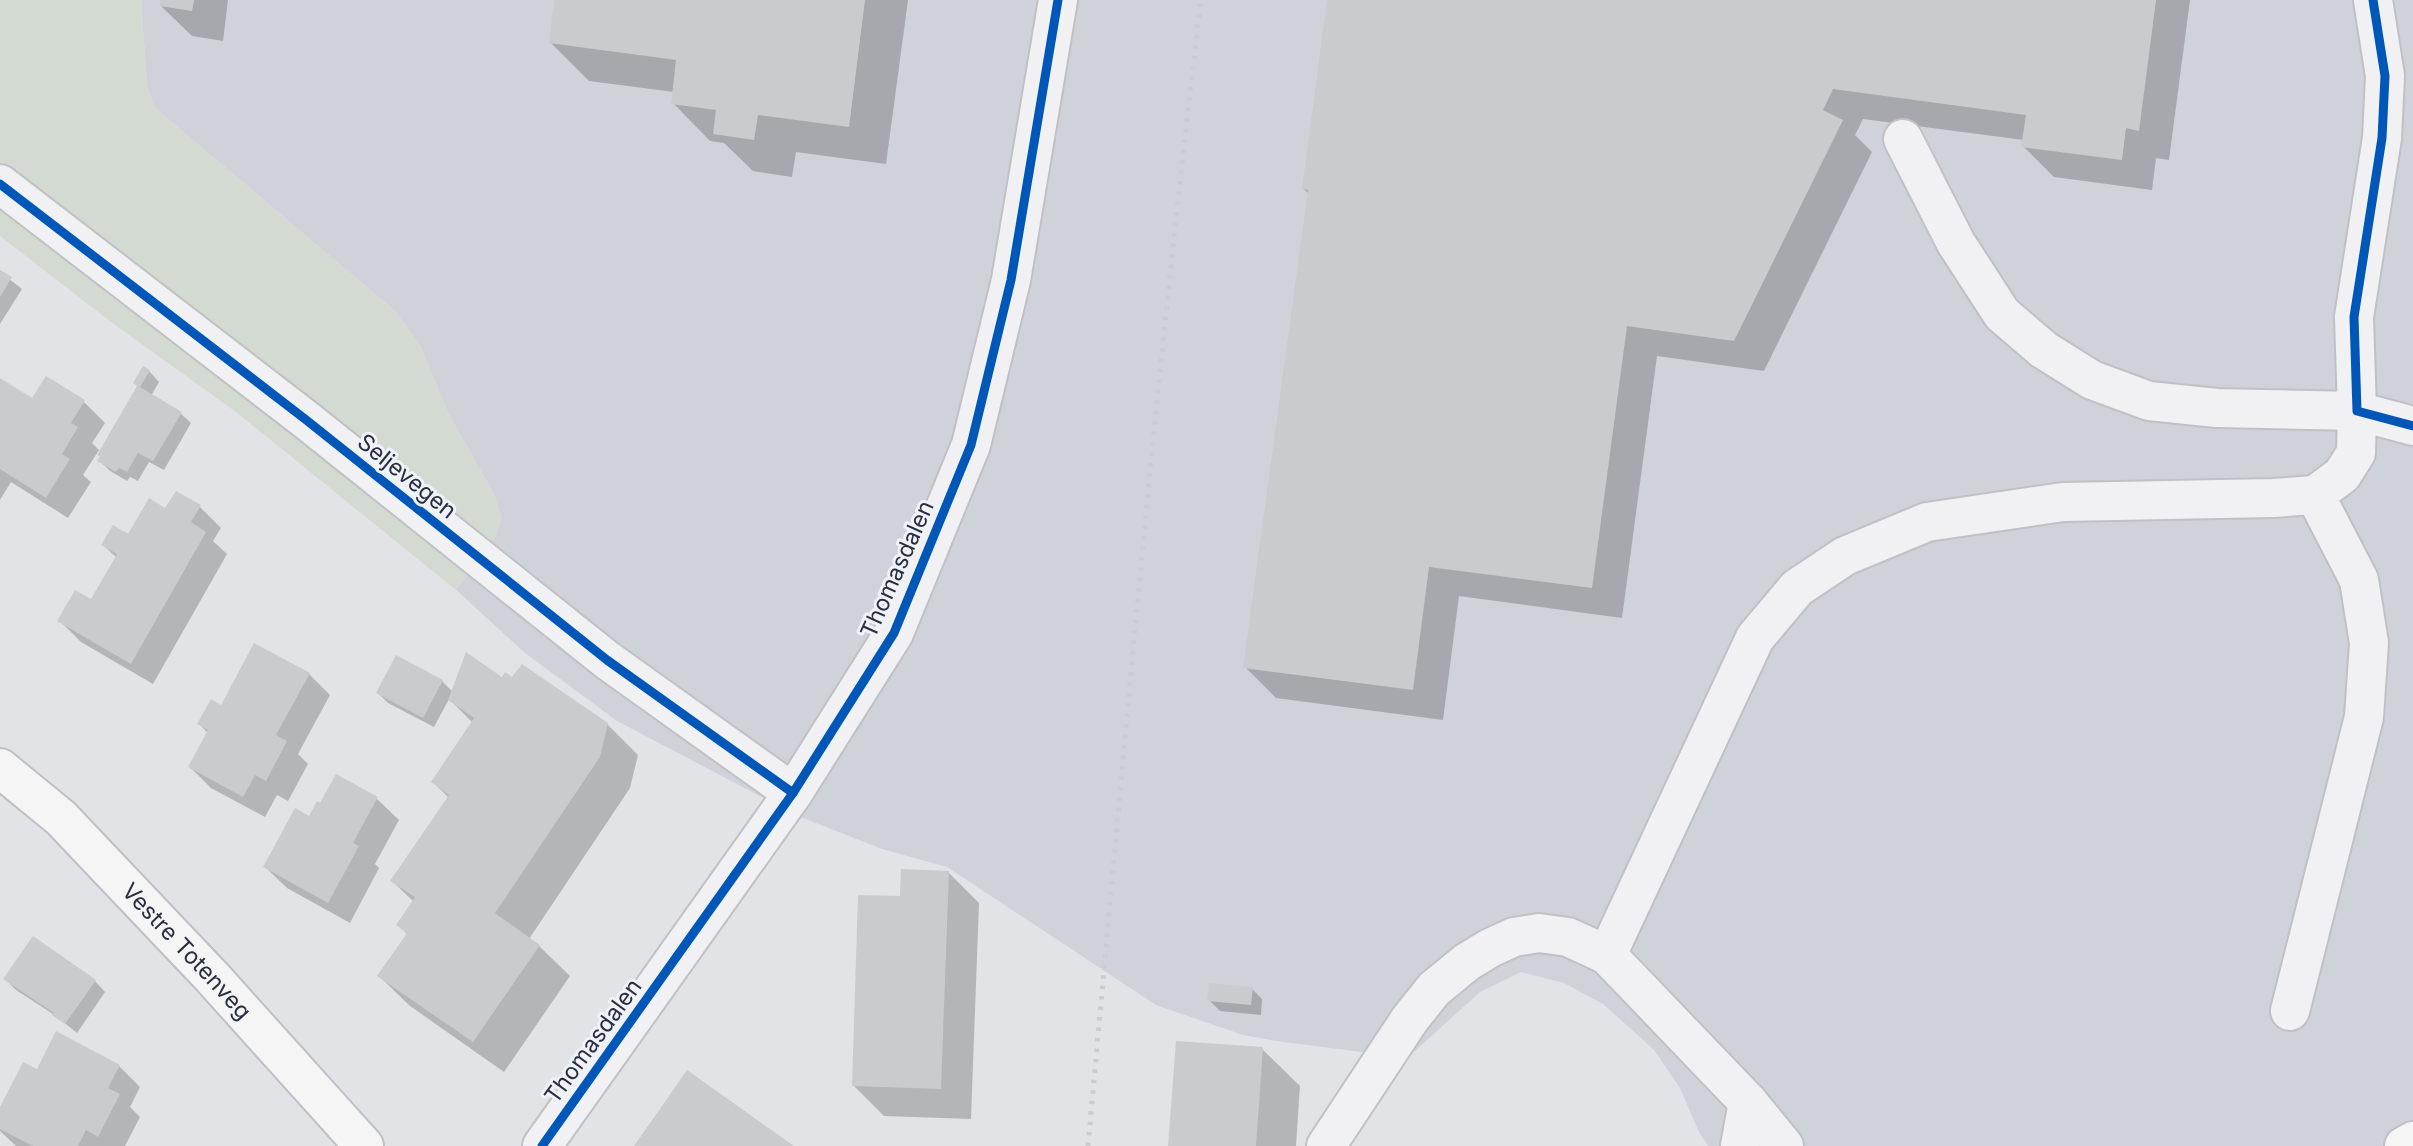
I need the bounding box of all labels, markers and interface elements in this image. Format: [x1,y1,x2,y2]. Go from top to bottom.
street label: Seljevegen [352,428,462,524]
street label: Thomasdalen [854,496,940,642]
street label: Vestre Totenveg [116,877,257,1025]
street label: Thomasdalen [538,973,648,1109]

